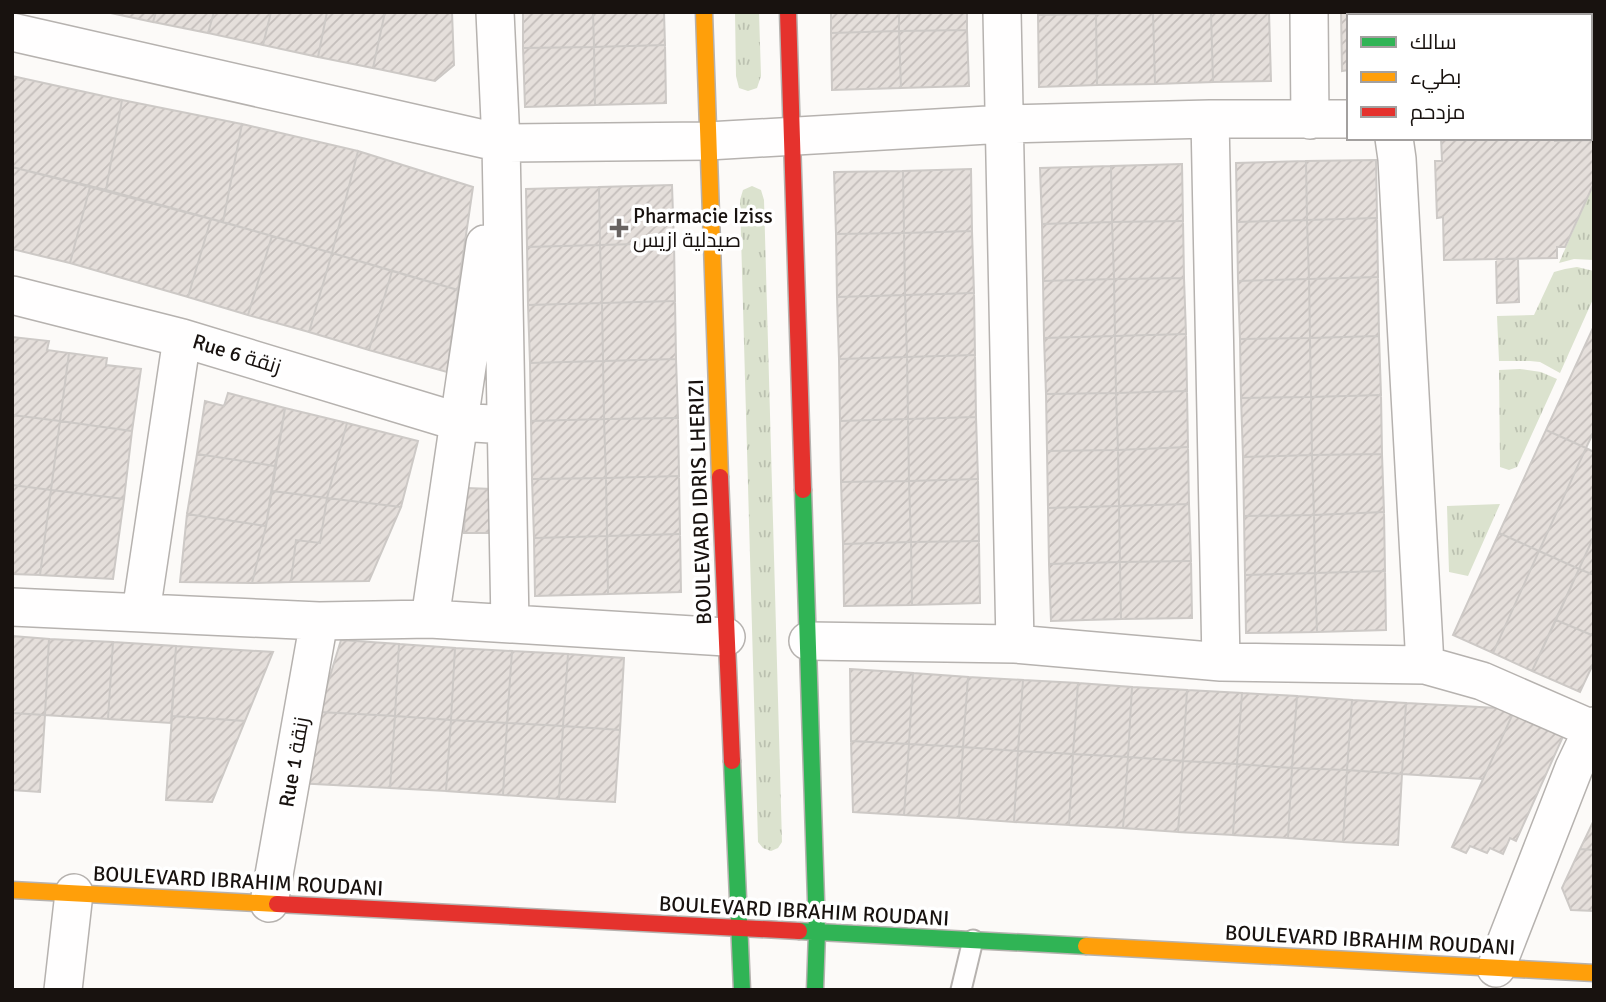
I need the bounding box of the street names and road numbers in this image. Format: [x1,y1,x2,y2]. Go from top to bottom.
street label: Rue 6 زنقة [190,328,284,380]
street label: BOULEVARD IDRIS LHERIZI [683,379,717,625]
street label: Rue 1 زنقة [273,715,315,809]
street label: BOULEVARD IBRAHIM ROUDANI [92,860,384,902]
street label: BOULEVARD IBRAHIM ROUDANI [658,890,950,932]
street label: BOULEVARD IBRAHIM ROUDANI [1224,919,1516,961]

